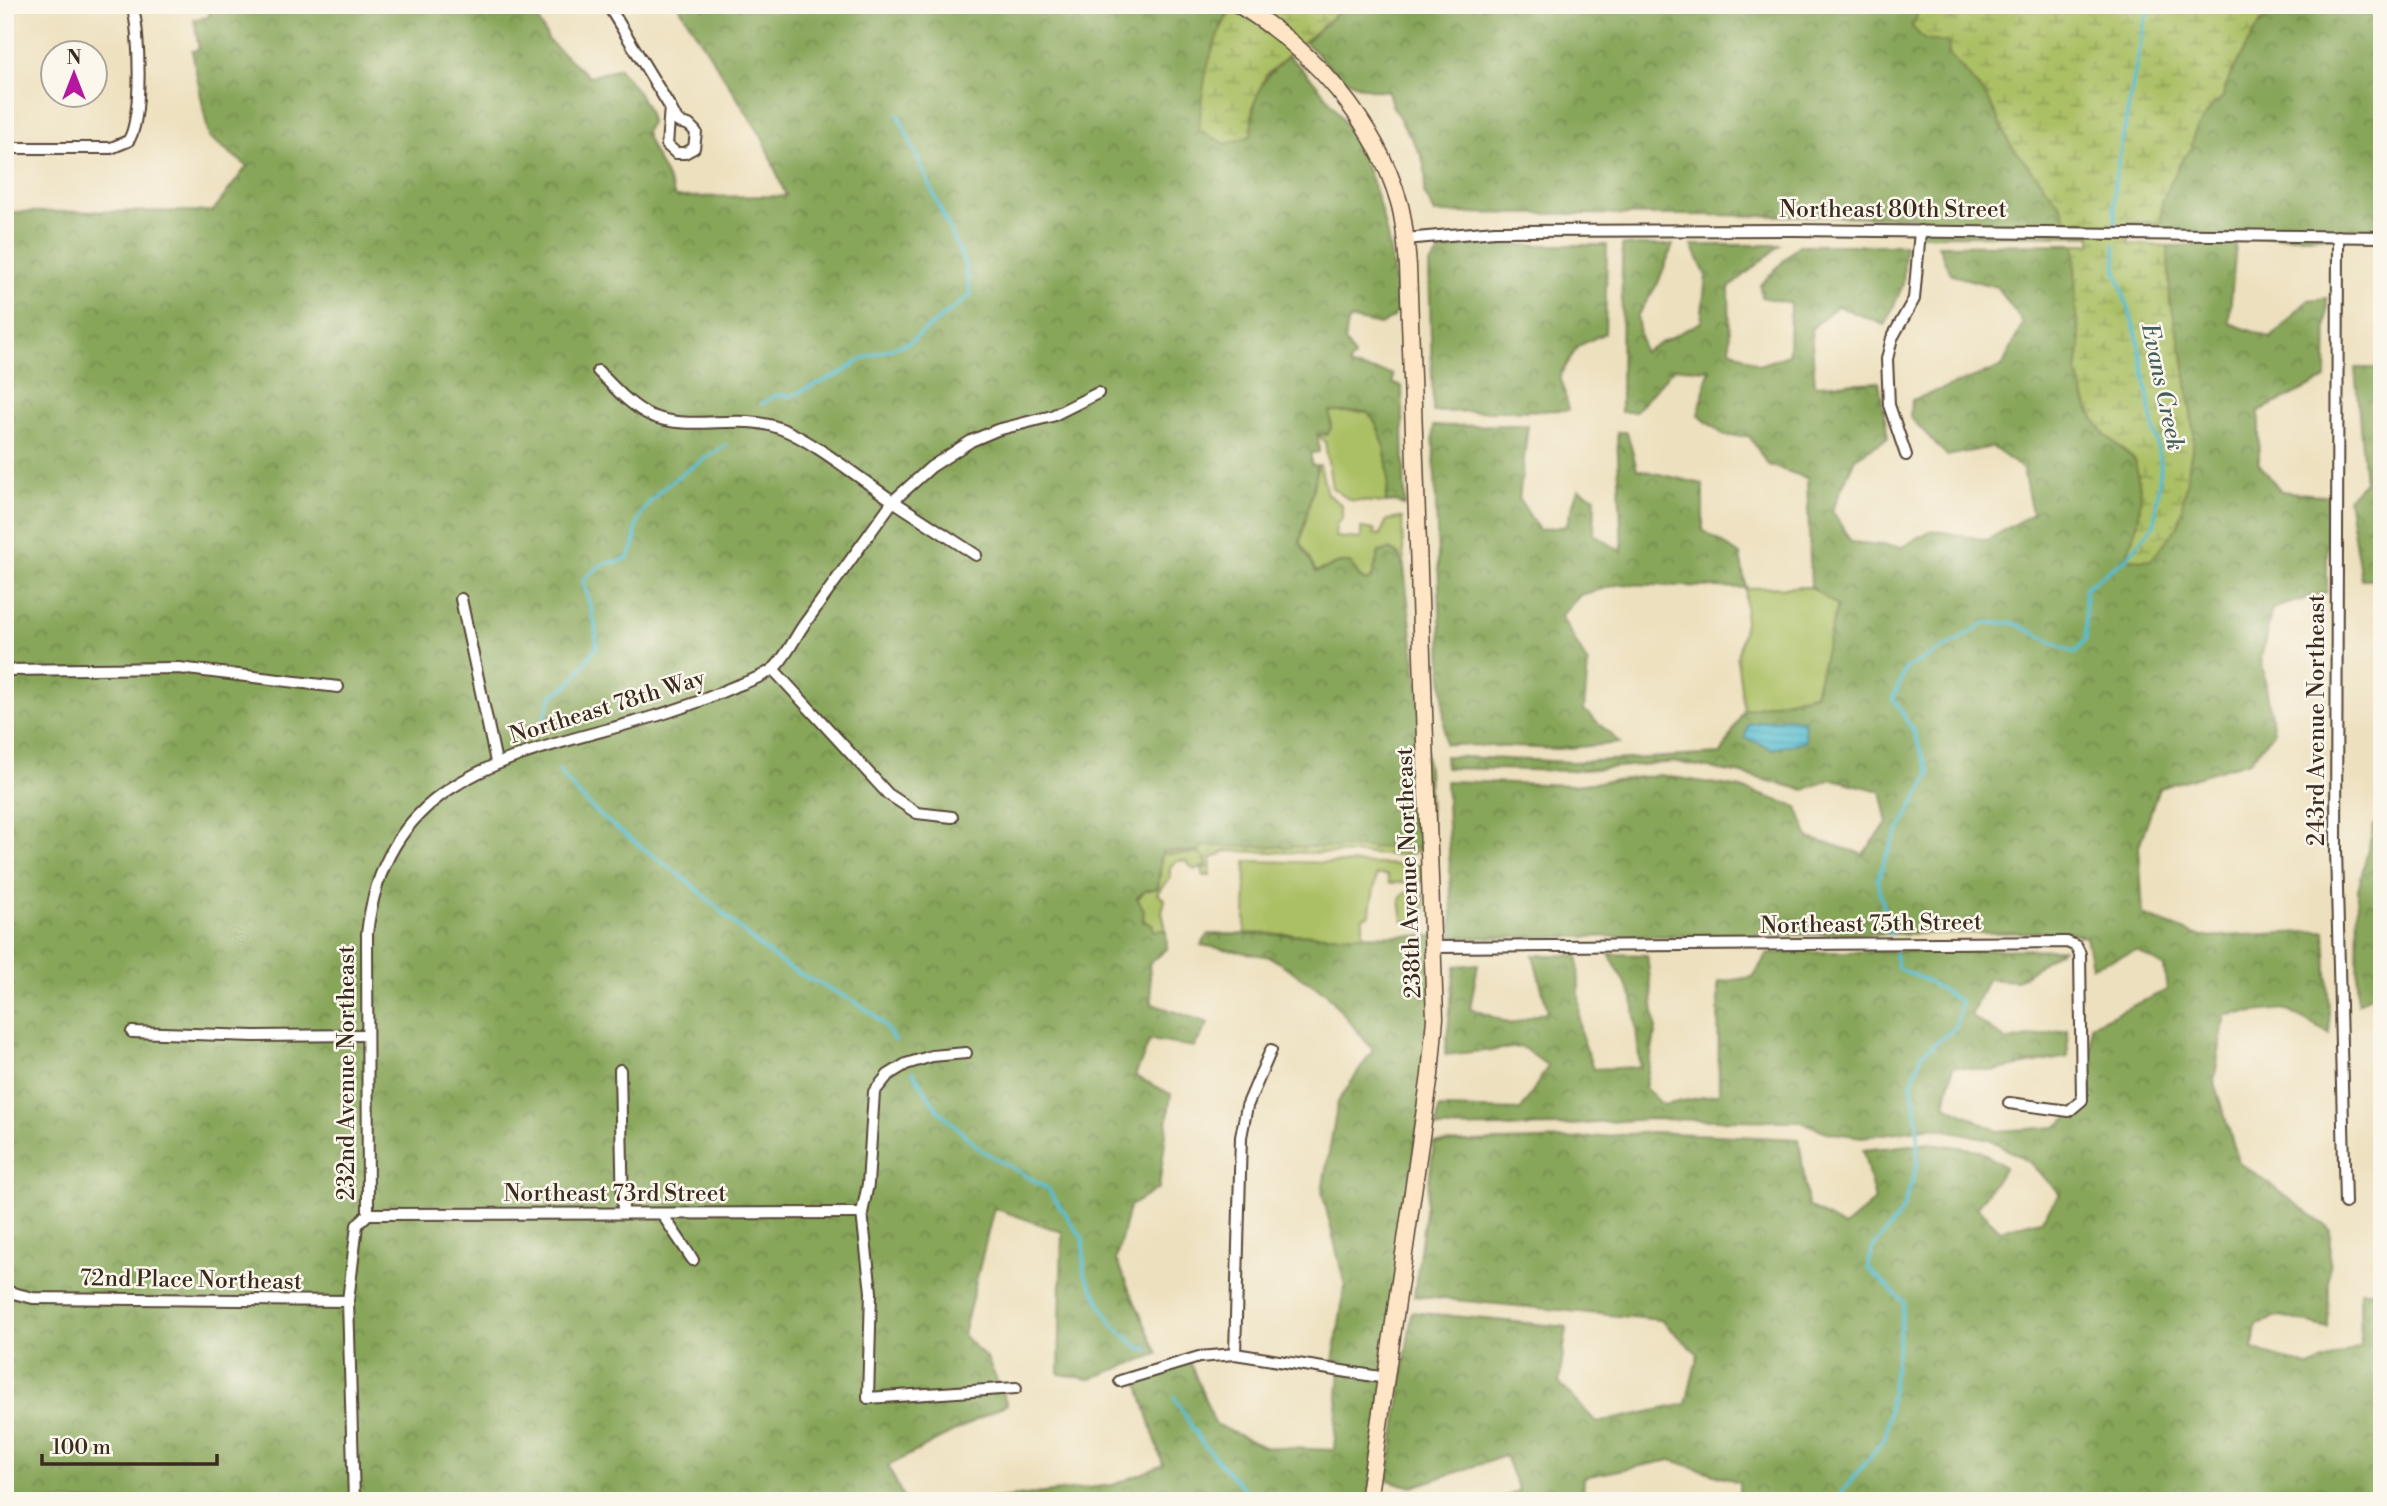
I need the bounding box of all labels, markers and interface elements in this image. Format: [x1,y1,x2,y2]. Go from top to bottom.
north arrow [38,38,108,108]
text: N [66,46,82,70]
street label: Northeast 80th Street [1779,196,2007,224]
water label: Evans Creek [2134,320,2190,454]
street label: 243rd Avenue Northeast [2303,594,2331,846]
street label: Northeast 78th Way [506,664,709,750]
street label: 238th Avenue Northeast [1391,747,1427,999]
street label: Northeast 75th Street [1760,908,1982,940]
street label: 232nd Avenue Northeast [333,945,361,1201]
street label: Northeast 73rd Street [504,1180,727,1208]
street label: 72nd Place Northeast [80,1264,302,1296]
scale bar [42,1422,217,1466]
text: 100 m [52,1435,111,1461]

